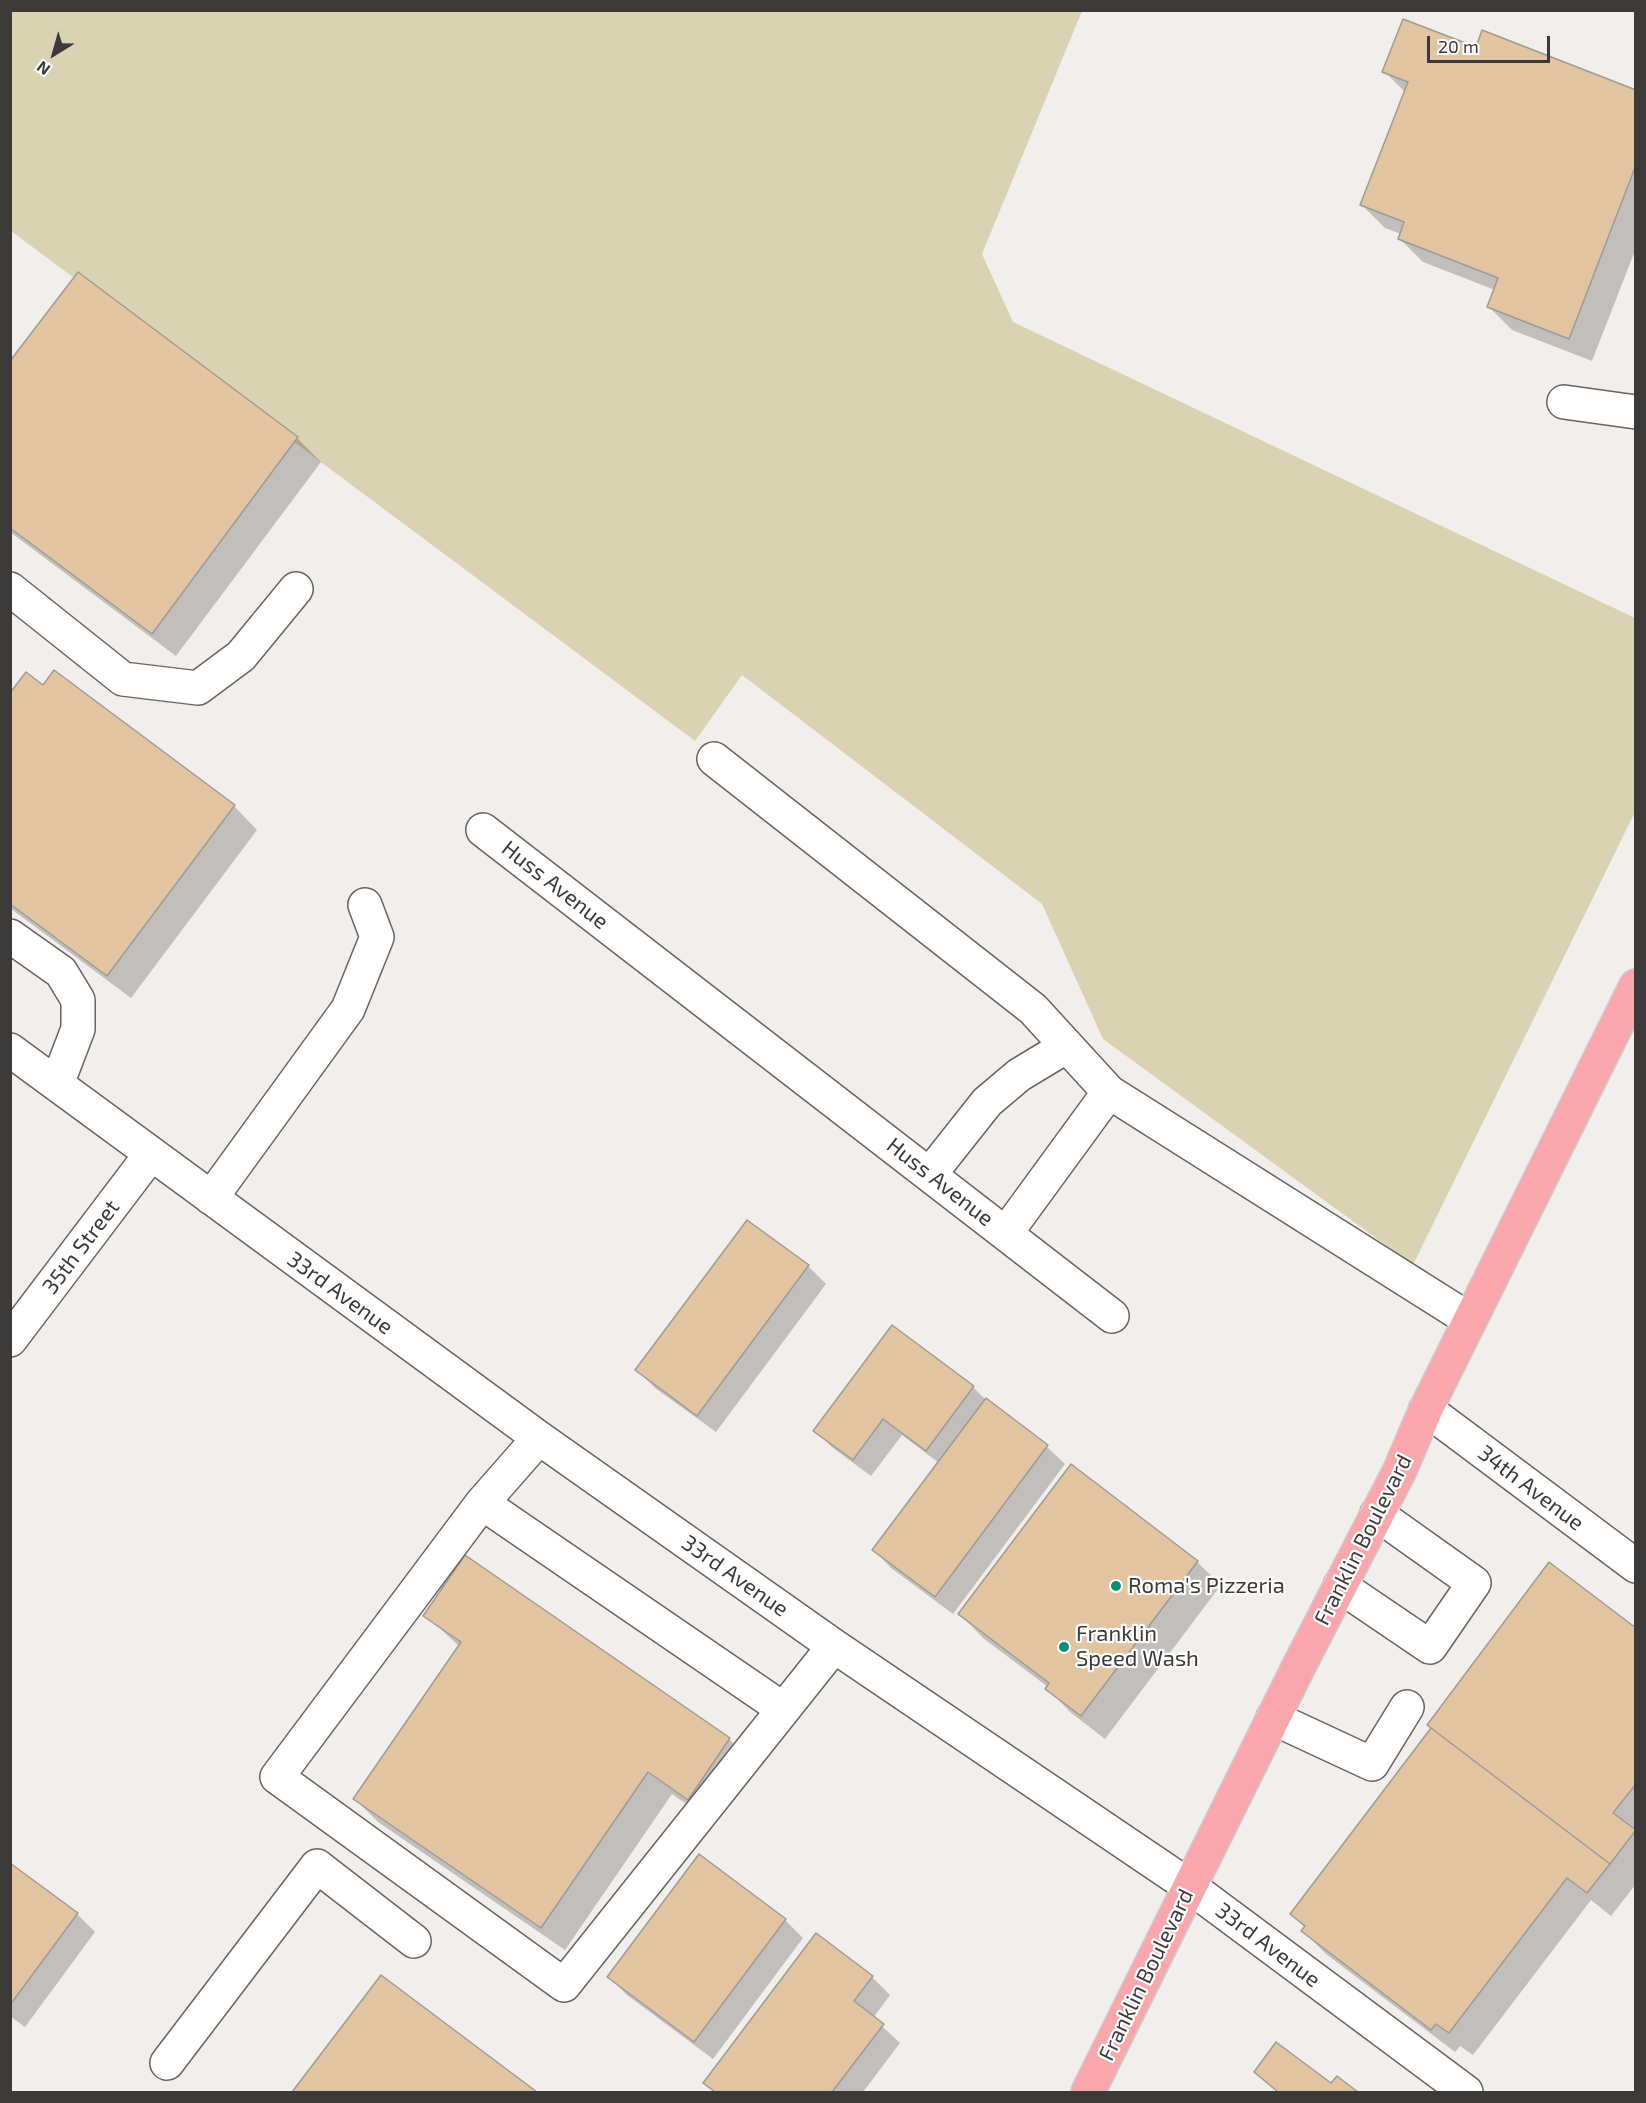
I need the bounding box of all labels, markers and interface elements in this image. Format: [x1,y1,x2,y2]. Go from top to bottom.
north arrow [24,24,84,84]
scale bar [1430,24,1553,62]
text: 20 m [1438,35,1479,57]
text: N [33,58,53,80]
street label: Huss Avenue [496,835,614,935]
street label: Huss Avenue [881,1132,999,1232]
street label: 35th Street [37,1195,125,1299]
street label: 33rd Avenue [282,1246,398,1340]
street label: 34th Avenue [1473,1440,1589,1536]
street label: Franklin Boulevard [1309,1450,1417,1630]
street label: 33rd Avenue [677,1530,793,1622]
place label: Roma's Pizzeria [1128,1573,1285,1599]
marker: Roma's Pizzeria [1109,1579,1123,1593]
place label: Franklin Speed Wash [1076,1621,1199,1672]
marker: Franklin Speed Wash [1057,1640,1071,1654]
street label: Franklin Boulevard [1093,1885,1199,2065]
street label: 33rd Avenue [1210,1897,1326,1993]

